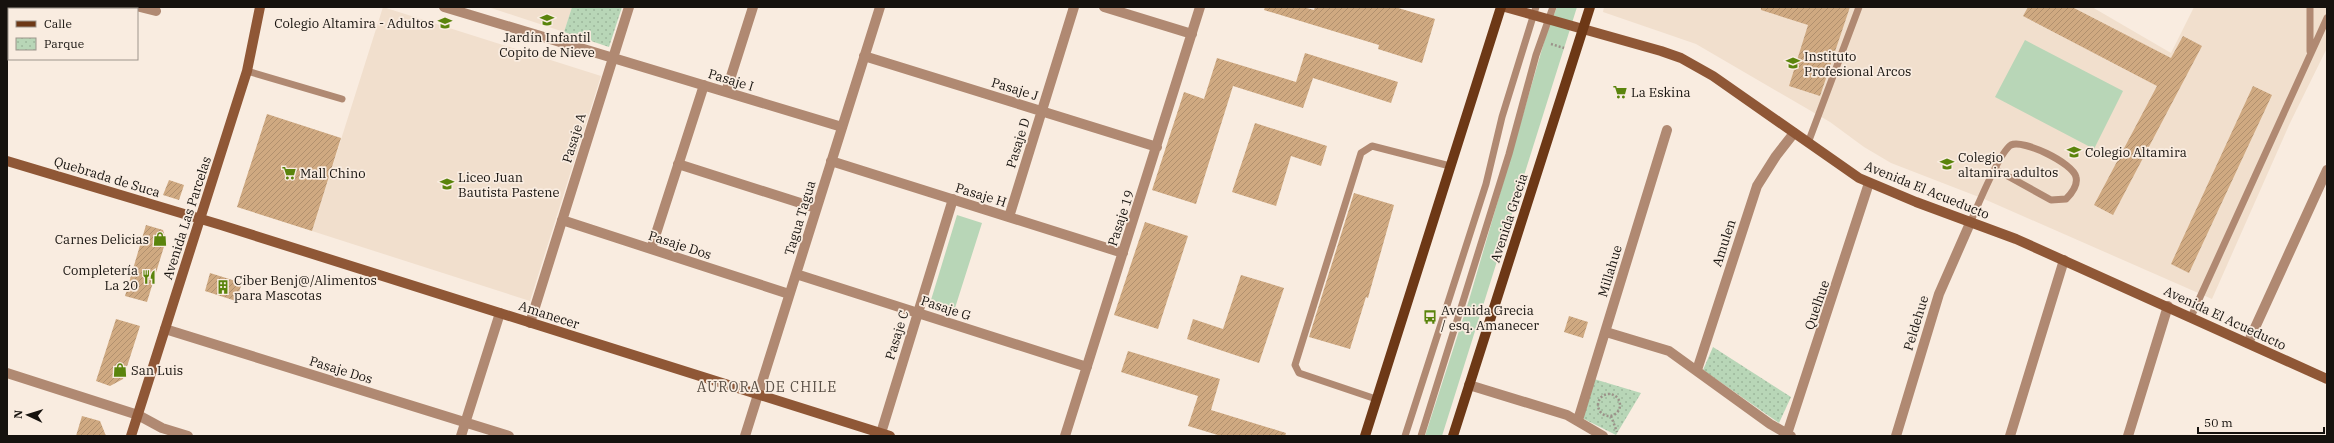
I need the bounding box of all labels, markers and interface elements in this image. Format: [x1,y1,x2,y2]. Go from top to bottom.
legend [8,8,138,60]
school or university icon: Jardín Infantil Copito de Nieve [539,12,555,28]
place label: Colegio Altamira - Adultos [274,15,434,32]
school or university icon: Colegio Altamira - Adultos [437,15,453,31]
text: Calle [44,16,72,31]
place label: Jardín Infantil Copito de Nieve [499,29,595,61]
text: Parque [44,36,84,51]
place label: Instituto Profesional Arcos [1804,48,1911,80]
school or university icon: Instituto Profesional Arcos [1785,55,1801,71]
street label: Pasaje I [706,65,756,95]
street label: Pasaje J [989,74,1041,104]
supermarket icon: La Eskina [1612,84,1628,100]
place label: La Eskina [1631,84,1691,101]
street label: Pasaje A [558,111,590,165]
street label: Pasaje D [1002,116,1034,170]
school or university icon: Colegio Altamira [2066,144,2082,160]
place label: Colegio Altamira [2085,144,2187,161]
place label: Colegio altamira adultos [1958,149,2058,181]
street label: Quebrada de Suca [52,153,162,201]
street label: Avenida Las Parcelas [159,154,215,282]
school or university icon: Colegio altamira adultos [1939,156,1955,172]
street label: Avenida El Acueducto [1862,157,1992,223]
supermarket icon: Mall Chino [281,165,297,181]
place label: Mall Chino [300,165,366,182]
place label: Liceo Juan Bautista Pastene [458,169,560,201]
street label: Avenida Grecia [1487,171,1531,265]
school or university icon: Liceo Juan Bautista Pastene [439,176,455,192]
street label: Tagua Tagua [781,178,819,258]
street label: Pasaje H [953,179,1009,211]
street label: Pasaje 19 [1104,188,1138,248]
street label: Amulen [1708,217,1740,269]
street label: Pasaje Dos [646,227,714,263]
place label: Carnes Delicias [55,231,149,248]
shop icon: Carnes Delicias [152,231,168,247]
street label: Millahue [1594,243,1626,299]
place label: Completería La 20 [63,262,138,294]
restaurant icon: Completería La 20 [141,269,157,285]
place label: Ciber Benj@/Alimentos para Mascotas [234,272,377,304]
street label: Quelhue [1801,278,1833,332]
building icon: Ciber Benj@/Alimentos para Mascotas [215,279,231,295]
street label: Avenida El Acueducto [2161,282,2289,354]
street label: Pasaje G [919,292,973,324]
street label: Peldehue [1900,293,1932,353]
street label: Amanecer [516,297,582,333]
place label: Avenida Grecia / esq. Amanecer [1441,302,1539,334]
street label: Pasaje C [881,308,913,362]
bus stop icon: Avenida Grecia / esq. Amanecer [1422,309,1438,325]
street label: Pasaje Dos [307,352,375,388]
shop icon: San Luis [112,362,128,378]
place label: San Luis [131,362,183,379]
district label: AURORA DE CHILE [697,378,837,396]
north arrow [8,395,48,435]
text: N [11,409,25,419]
scale bar [2198,409,2324,435]
text: 50 m [2204,415,2233,430]

